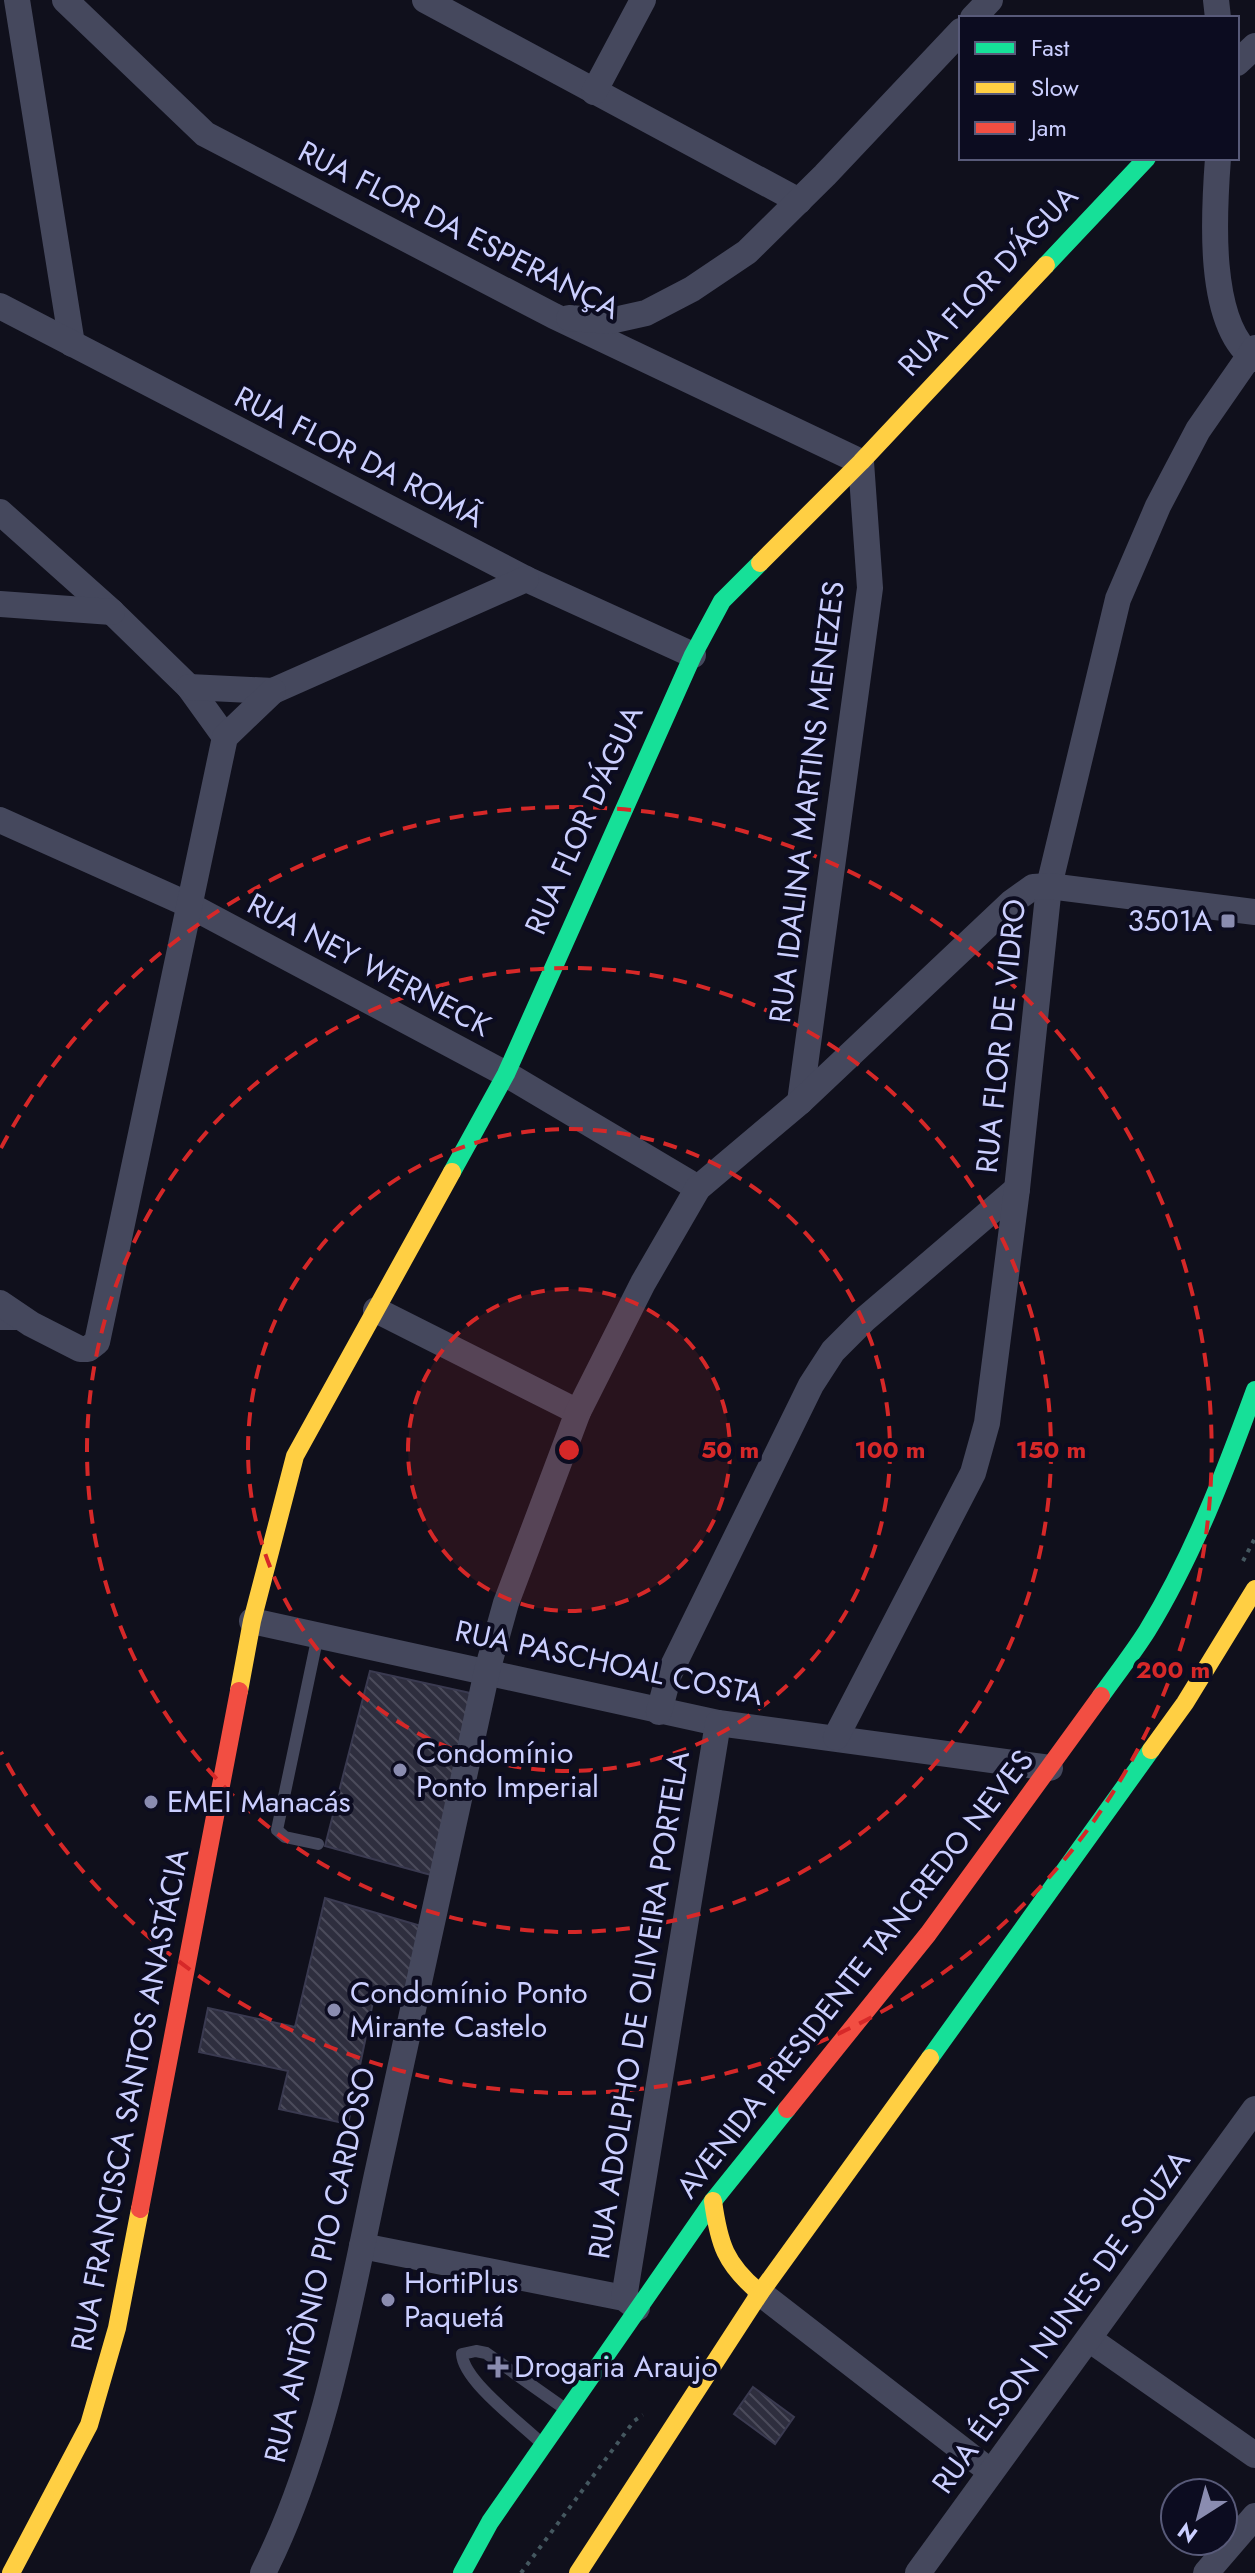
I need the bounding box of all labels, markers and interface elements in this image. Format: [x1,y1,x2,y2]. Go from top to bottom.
legend [959,16,1239,160]
text: Fast [1031,30,1069,65]
text: Slow [1031,70,1079,105]
text: Jam [1028,110,1067,145]
street label: RUA FLOR DA ESPERANÇA [291,130,628,330]
street label: RUA FLOR D'ÁGUA [888,176,1088,386]
street label: RUA FLOR DA ROMÃ [227,375,491,538]
street label: RUA IDALINA MARTINS MENEZES [758,579,855,1025]
street label: RUA FLOR D'ÁGUA [514,698,653,941]
street label: RUA NEY WERNECK [240,882,499,1047]
street label: RUA FLOR DE VIDRO [965,897,1036,1175]
place label: 3501A [1127,899,1212,942]
marker: 3501A [1219,912,1237,930]
text: 50 m [701,1432,759,1467]
text: 100 m [855,1432,925,1467]
text: 150 m [1016,1432,1086,1467]
centre of rings [555,1436,583,1464]
street label: RUA PASCHOAL COSTA [451,1609,767,1716]
text: 200 m [1136,1652,1210,1687]
place label: Condomínio Ponto Imperial [416,1731,599,1808]
street label: AVENIDA PRESIDENTE TANCREDO NEVES [666,1740,1043,2207]
street label: RUA ADOLPHO DE OLIVEIRA PORTELA [577,1748,700,2262]
marker: Condomínio Ponto Imperial [391,1761,409,1779]
place label: EMEI Manacás [167,1780,351,1823]
marker: EMEI Manacás [142,1793,160,1811]
street label: RUA FRANCISCA SANTOS ANASTÁCIA [60,1845,199,2355]
place label: Condomínio Ponto Mirante Castelo [350,1971,588,2048]
marker: Condomínio Ponto Mirante Castelo [325,2001,343,2019]
street label: RUA ANTÔNIO PIO CARDOSO [253,2063,386,2467]
street label: RUA ÉLSON NUNES DE SOUZA [921,2141,1200,2502]
place label: HortiPlus Paquetá [404,2261,518,2338]
marker: HortiPlus Paquetá [379,2291,397,2309]
place label: Drogaria Araujo [514,2345,718,2388]
marker: Drogaria Araujo [489,2358,507,2376]
north arrow [1159,2477,1239,2557]
text: N [1171,2515,1204,2551]

